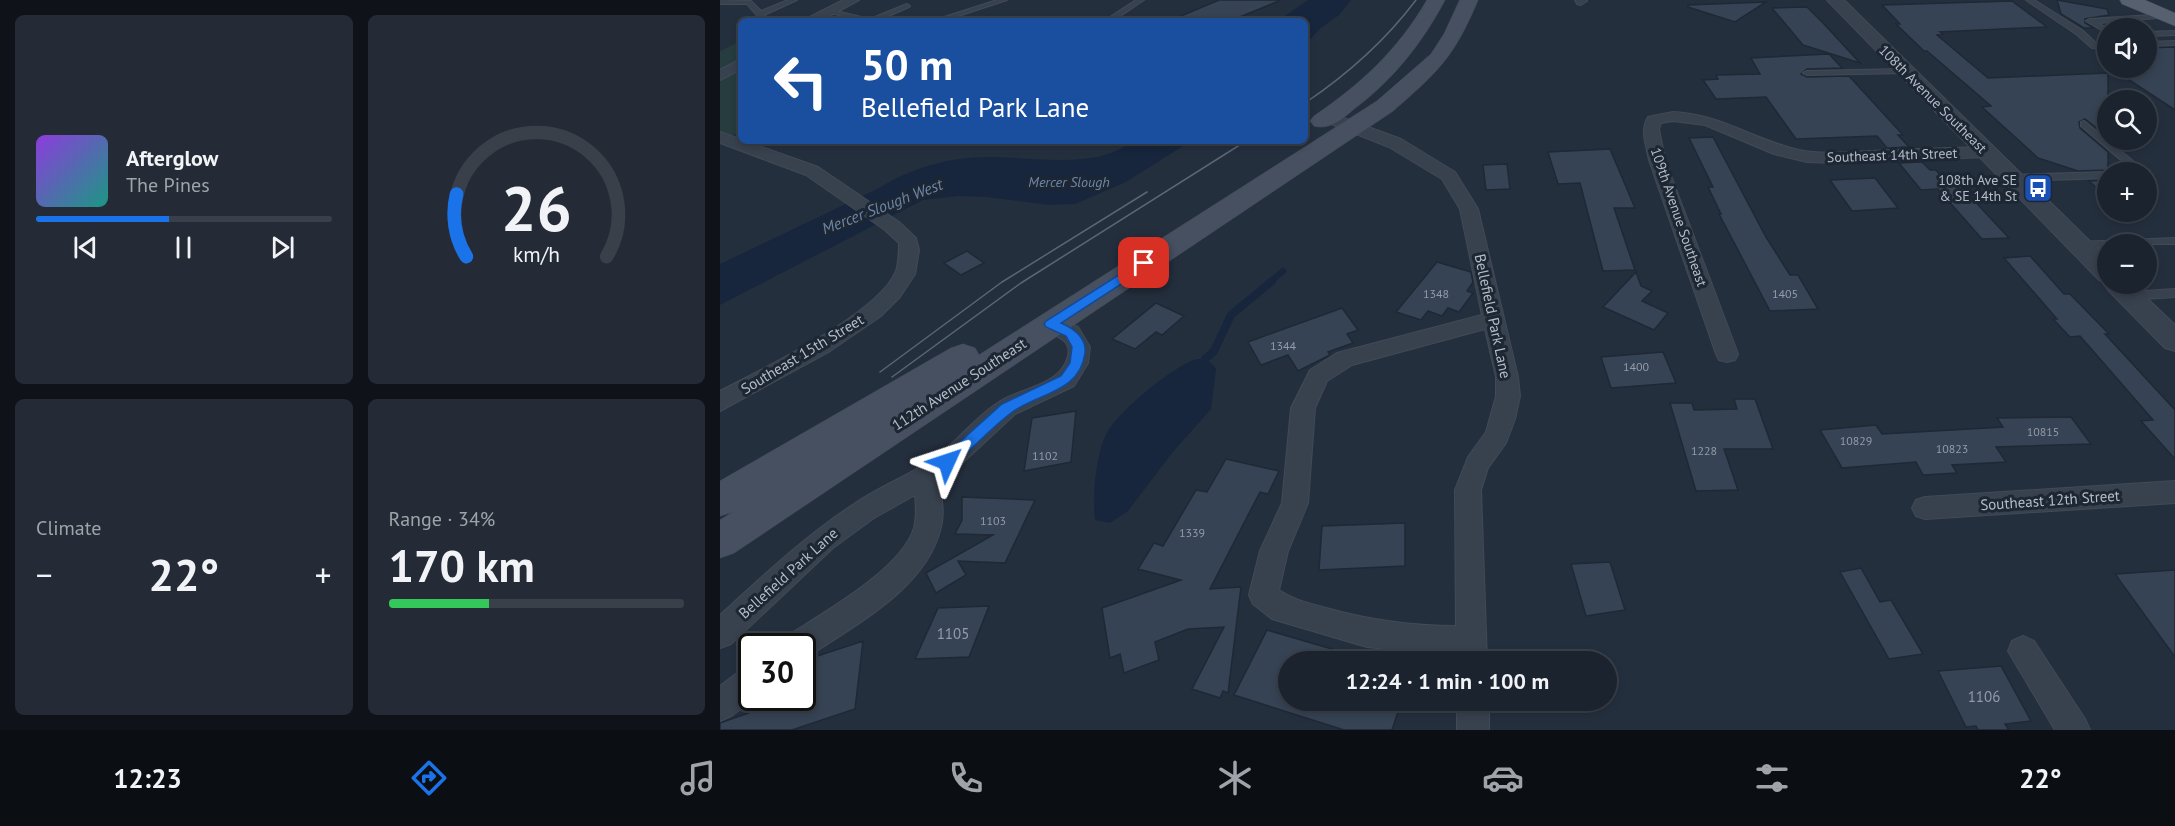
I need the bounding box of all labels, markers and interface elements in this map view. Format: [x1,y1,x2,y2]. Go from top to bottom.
map controls [2097,18,2157,294]
button: sound [2097,18,2157,78]
text: 50 m [861,37,953,92]
street label: 108th Avenue Southeast [1875,41,1991,157]
icon: left [762,42,840,120]
text: Bellefield Park Lane [861,90,1089,124]
button: search [2097,90,2157,150]
text: Afterglow [126,144,218,172]
street label: Southeast 14th Street [1826,144,1958,166]
street label: 109th Avenue Southeast [1647,145,1711,289]
button: + [2097,162,2157,222]
text: 26 [501,167,572,248]
place label: 108th Ave SE & SE 14th St [1938,171,2017,205]
text: The Pines [126,172,210,198]
bus stop icon: 108th Ave SE & SE 14th St [2022,172,2054,204]
water label: Mercer Slough West [819,173,946,238]
water label: Mercer Slough [1028,173,1110,191]
icon: previous [69,231,102,264]
icon: pause [167,231,200,264]
icon: next [266,231,299,264]
button: − [2097,234,2157,294]
pin [1118,237,1169,288]
text: km/h [513,240,560,268]
icon: arrive [1127,246,1160,279]
street label: Bellefield Park Lane [1471,252,1515,380]
house number: 1348 [1423,286,1449,301]
house number: 1405 [1772,286,1798,301]
street label: Southeast 15th Street [737,310,867,398]
street label: 112th Avenue Southeast [888,334,1030,434]
house number: 1344 [1270,338,1297,353]
house number: 1400 [1623,359,1650,374]
house number: 10815 [2027,424,2059,439]
position arrow [915,430,979,494]
house number: 10829 [1840,433,1872,448]
house number: 10823 [1936,441,1968,456]
house number: 1228 [1691,443,1717,458]
house number: 1102 [1032,448,1058,463]
street label: Southeast 12th Street [1980,486,2120,514]
text: Range · 34% [389,506,495,532]
house number: 1103 [980,513,1006,528]
text: Climate [36,515,102,541]
street label: Bellefield Park Lane [735,524,841,622]
house number: 1339 [1179,525,1205,540]
text: 170 km [389,536,535,594]
text: 22° [148,545,219,603]
text: − [36,553,53,596]
text: + [315,553,331,596]
house number: 1105 [937,624,969,643]
speed limit sign: 30 [738,633,816,711]
text: 12:24 · 1 min · 100 m [1346,667,1549,695]
house number: 1106 [1968,687,2000,706]
icon: directions [408,757,450,799]
icon: music [677,757,719,799]
icon: phone [945,757,987,799]
icon: climate [1214,757,1256,799]
icon: car [1482,757,1524,799]
icon: filters [1751,757,1793,799]
text: 12:23 [113,761,182,795]
text: 22° [2019,761,2062,795]

